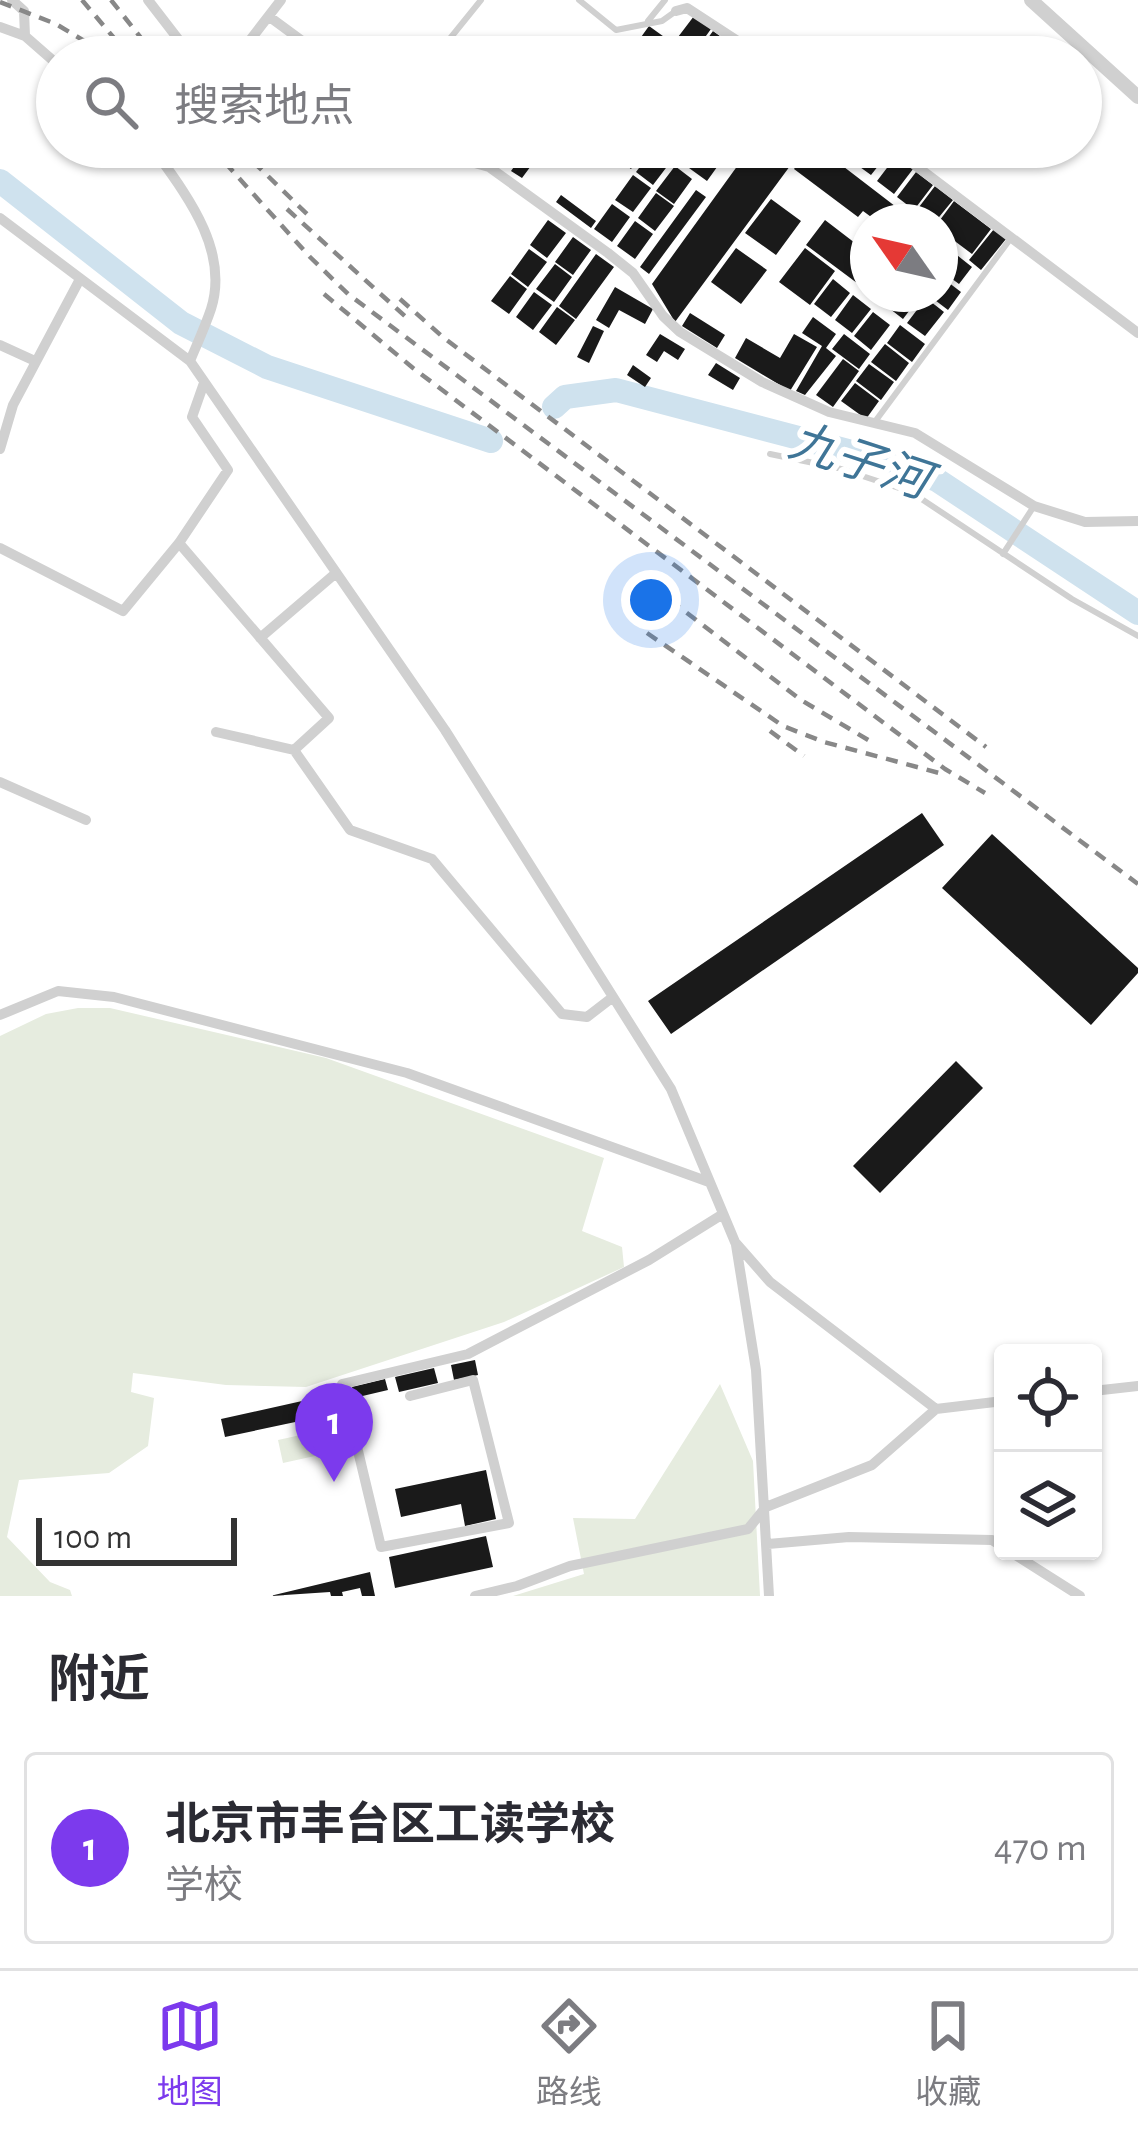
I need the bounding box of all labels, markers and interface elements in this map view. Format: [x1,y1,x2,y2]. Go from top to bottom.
search box [36,36,1102,168]
icon: search [78,69,144,135]
text: 搜索地点 [174,85,354,130]
north arrow [850,204,958,312]
water label: 九子河 [783,416,943,510]
your location [621,570,681,630]
map controls [994,1344,1102,1560]
button: locate [994,1344,1102,1452]
pin: 1 [295,1383,373,1482]
button: layers [994,1452,1102,1560]
scale bar [36,1512,237,1565]
text: 100 m [54,1522,132,1555]
text: 附近 [48,1655,150,1706]
text: 北京市丰台区工读学校 [165,1803,615,1848]
text: 1 [83,1829,97,1868]
text: 470 m [994,1829,1087,1868]
text: 学校 [165,1867,243,1906]
tab: 地图 [157,1993,223,2114]
tab: 路线 [536,1993,602,2114]
tab: 收藏 [915,1993,981,2114]

